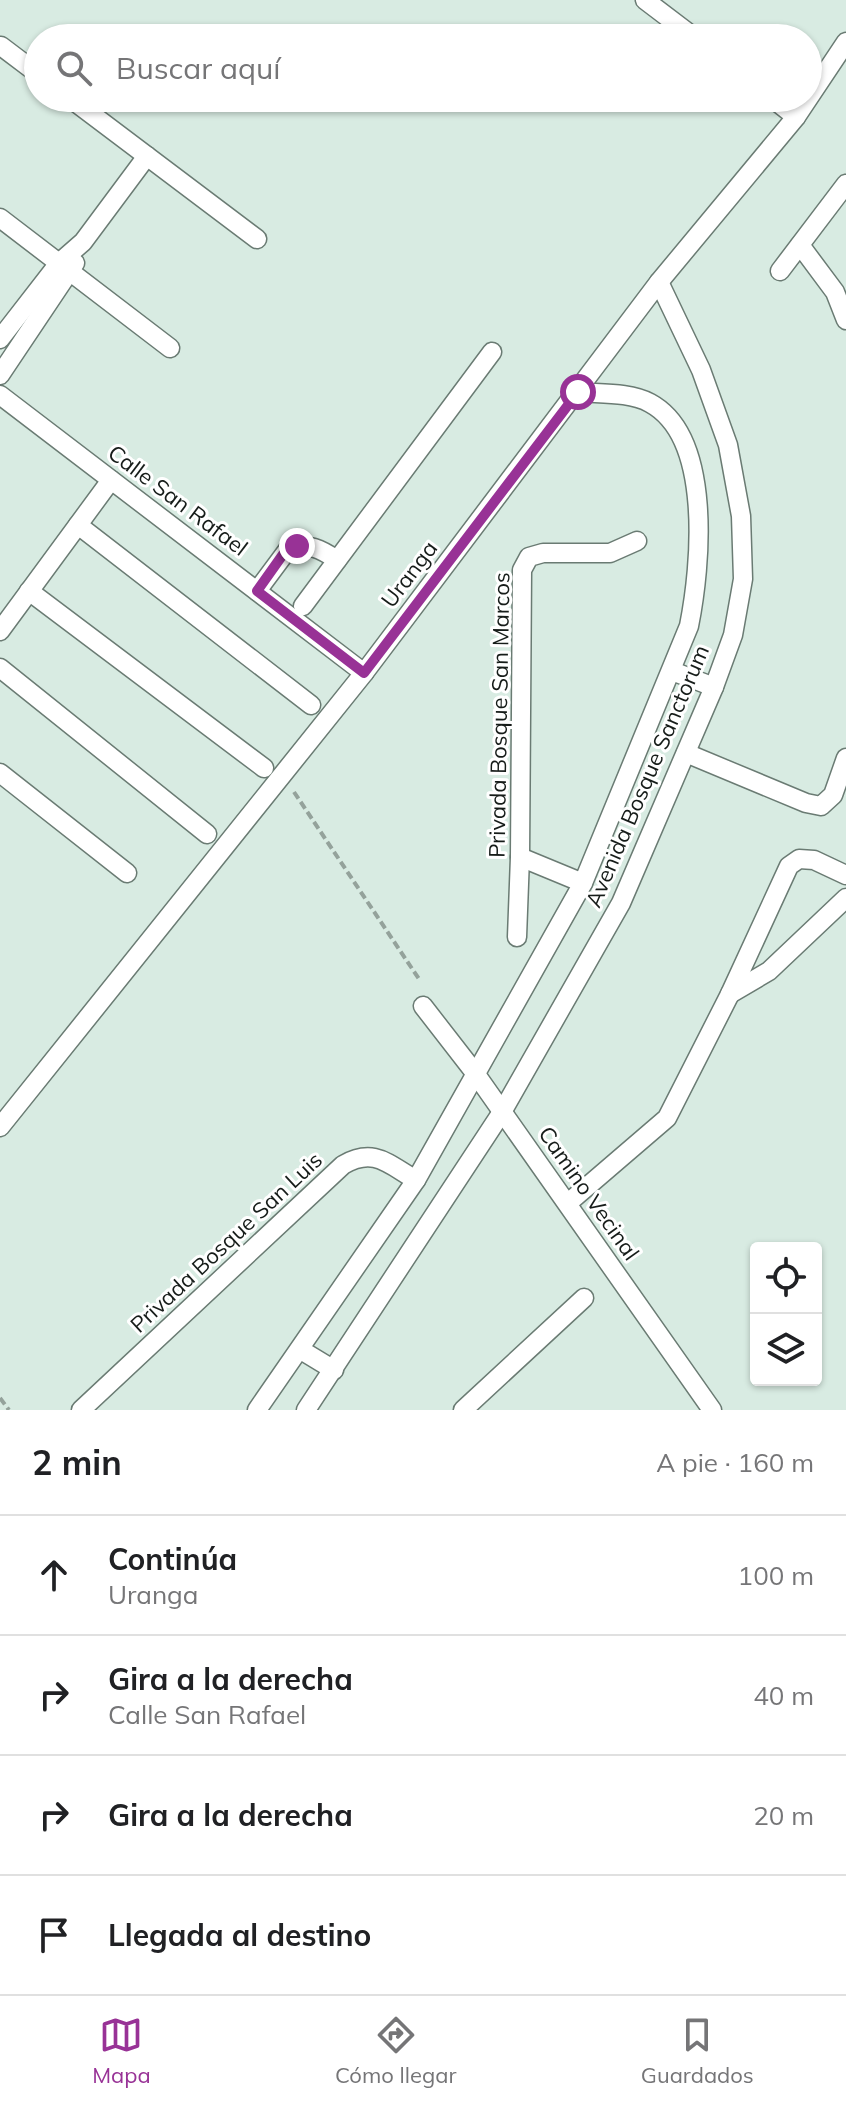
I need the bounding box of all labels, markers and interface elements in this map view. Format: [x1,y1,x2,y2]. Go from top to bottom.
search box [24,24,822,112]
icon: search [52,46,96,90]
text: Buscar aquí [116,49,281,87]
route start [560,374,596,410]
street label: Calle San Rafael [103,438,253,562]
route end [279,528,315,564]
street label: Uranga [375,535,443,613]
street label: Privada Bosque San Marcos [483,572,515,858]
street label: Avenida Bosque Sanctorum [579,641,715,911]
street label: Camino Vecinal [532,1121,646,1265]
street label: Privada Bosque San Luis [124,1146,328,1338]
map controls [750,1242,822,1386]
button: locate [750,1242,822,1314]
button: layers [750,1314,822,1386]
text: 2 min [32,1441,122,1484]
text: A pie · 160 m [656,1446,814,1479]
text: Continúa [108,1540,237,1578]
icon: ahead [32,1553,76,1597]
text: 100 m [738,1559,814,1592]
text: Uranga [108,1578,198,1611]
text: Gira a la derecha [108,1660,353,1698]
icon: right [32,1673,76,1717]
text: 40 m [753,1679,814,1712]
text: Calle San Rafael [108,1698,306,1731]
icon: right [32,1793,76,1837]
text: Gira a la derecha [108,1796,353,1834]
text: 20 m [753,1799,814,1832]
icon: arrive [32,1913,76,1957]
text: Llegada al destino [108,1916,371,1954]
tab: Mapa [92,2013,151,2089]
tab: Cómo llegar [335,2013,456,2089]
tab: Guardados [641,2013,754,2089]

